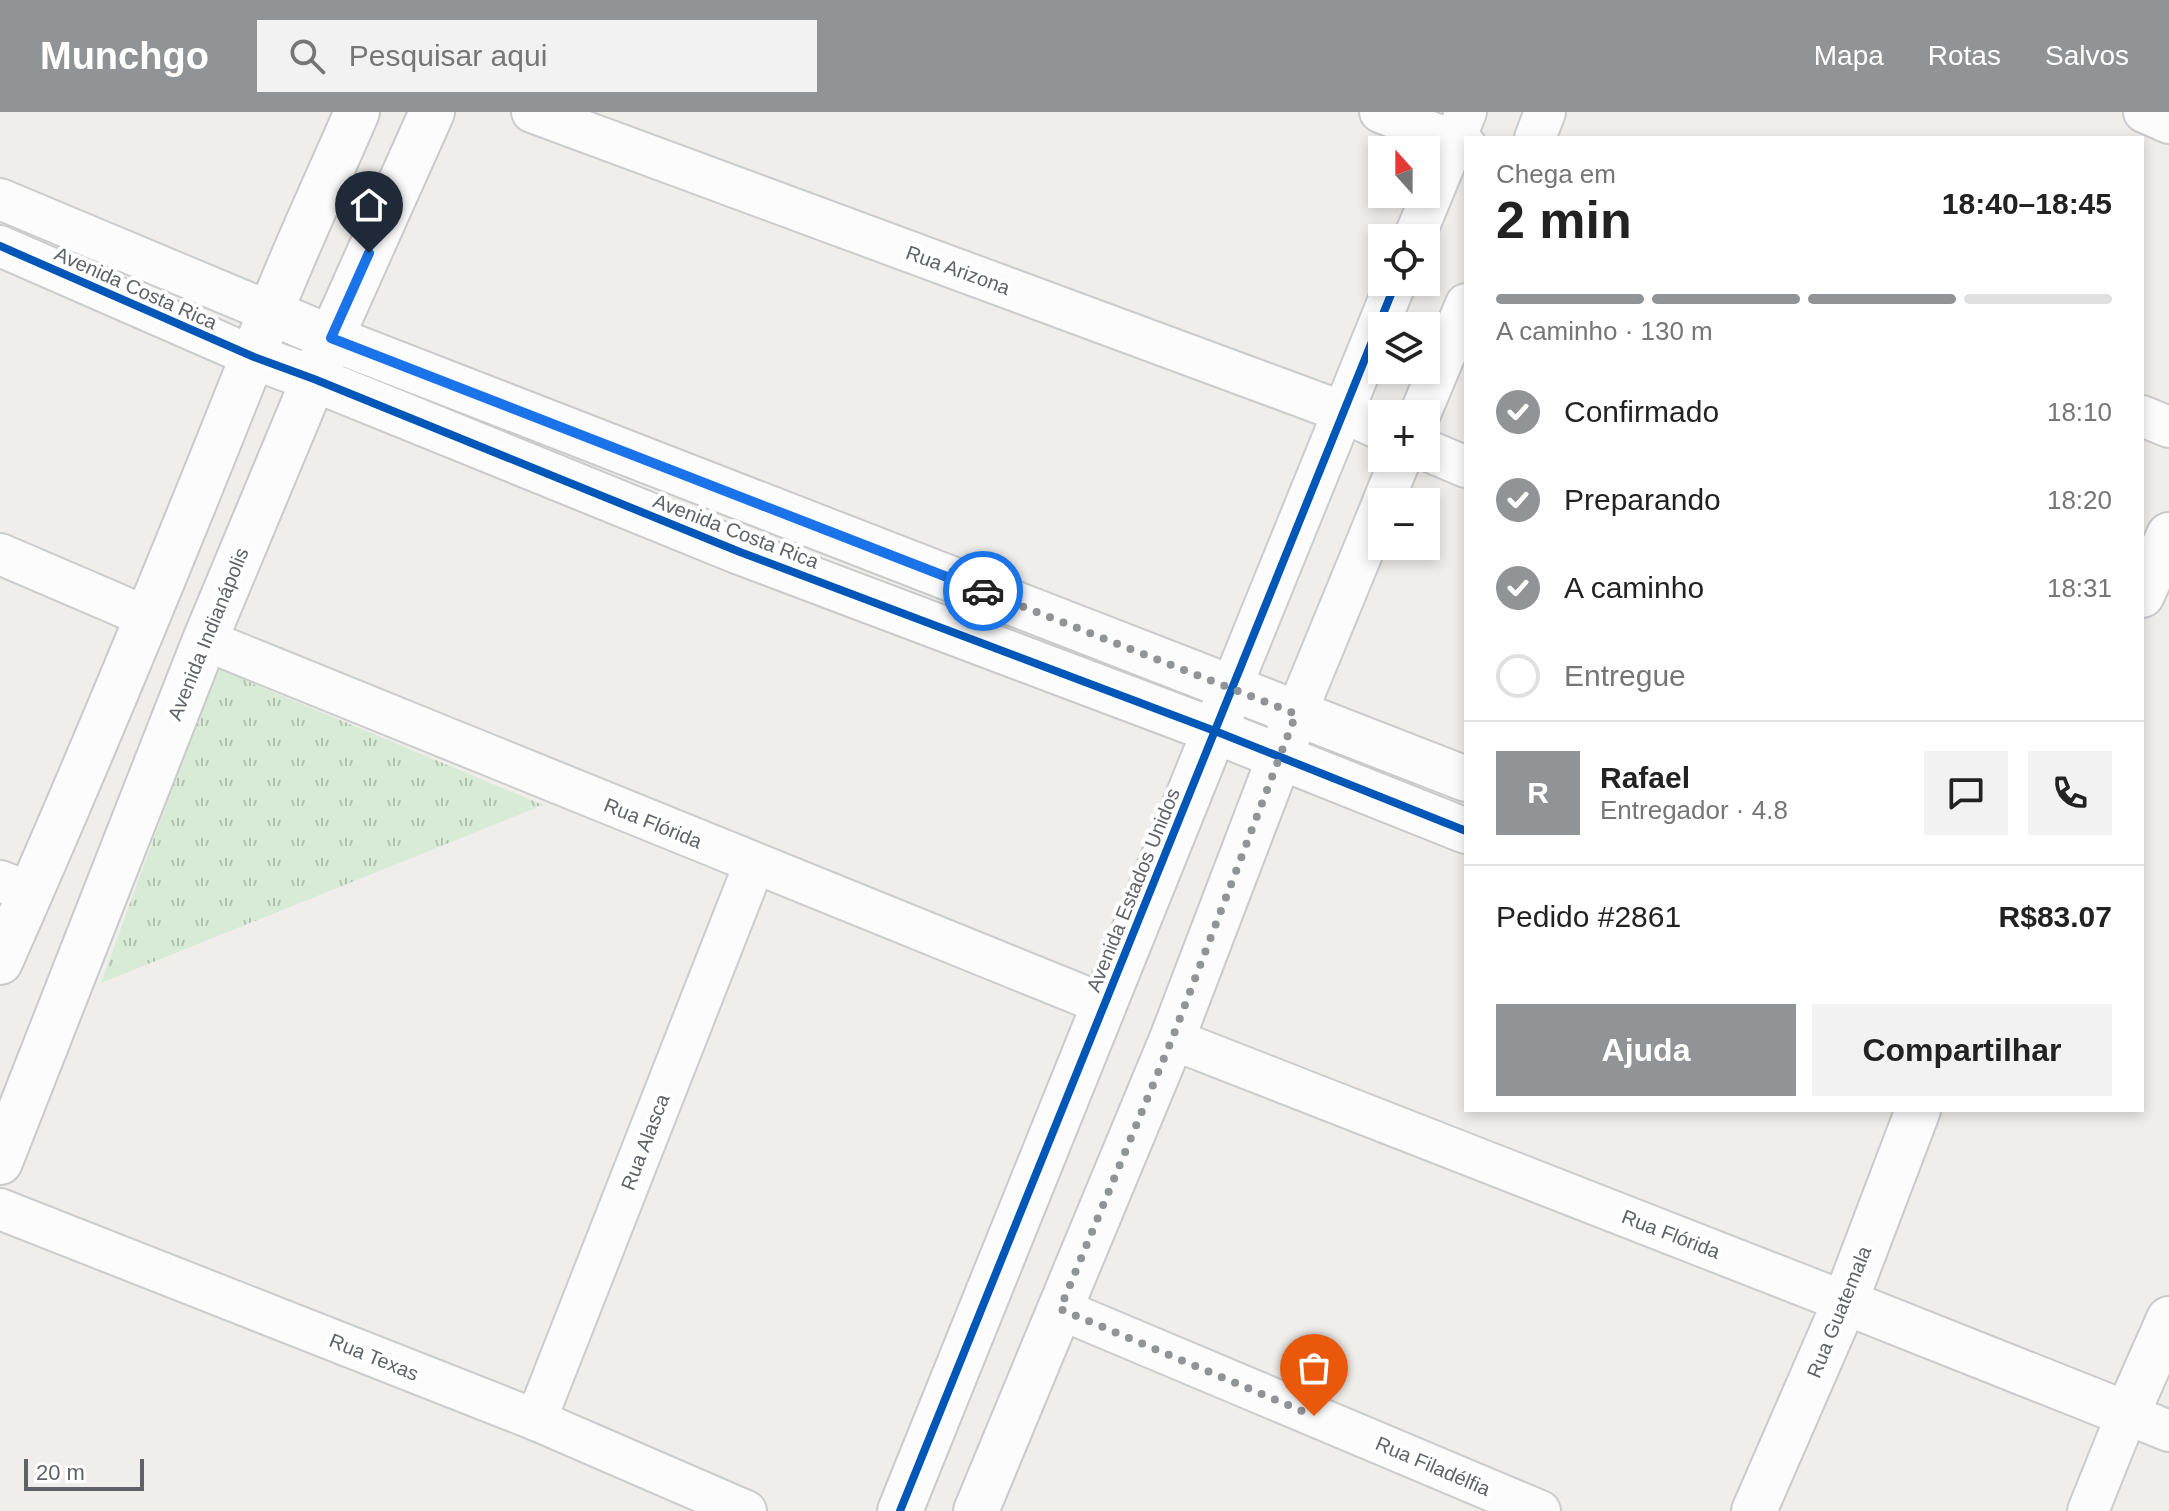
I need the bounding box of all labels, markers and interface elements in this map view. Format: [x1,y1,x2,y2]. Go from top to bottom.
search box [257,20,817,92]
icon: search [285,34,329,78]
text: Munchgo [40,35,209,77]
text: Pesquisar aqui [349,39,547,72]
text: Mapa [1814,40,1884,71]
text: Rotas [1928,40,2001,71]
text: Salvos [2045,40,2129,71]
north arrow [1368,136,1440,208]
map controls [1368,136,1440,560]
text: Chega em [1496,159,1616,189]
pin [335,171,403,253]
icon: home [347,183,391,227]
text: 18:40–18:45 [1942,187,2112,220]
text: 2 min [1496,191,1632,249]
button: locate [1368,224,1440,296]
street label: Rua Arizona [903,241,1014,299]
street label: Avenida Costa Rica [51,242,221,334]
button: layers [1368,312,1440,384]
text: A caminho · 130 m [1496,316,1713,346]
icon: check [1496,390,1540,434]
text: Confirmado [1564,395,1719,428]
text: 18:10 [2047,397,2112,427]
button: + [1368,400,1440,472]
icon: check [1496,478,1540,522]
text: Preparando [1564,483,1721,516]
text: 18:20 [2047,485,2112,515]
button: − [1368,488,1440,560]
street label: Avenida Costa Rica [650,489,823,573]
street label: Avenida Indianápolis [163,544,253,724]
courier [943,551,1023,631]
icon: check [1496,566,1540,610]
icon: car [961,569,1005,613]
text: A caminho [1564,571,1704,604]
text: 18:31 [2047,573,2112,603]
text: Entregue [1564,659,1686,692]
button: chat [1924,751,2008,835]
button: phone [2028,751,2112,835]
text: Rafael [1600,761,1690,794]
text: R [1527,776,1549,809]
street label: Avenida Estados Unidos [1082,785,1184,995]
street label: Rua Flórida [601,793,706,853]
text: Entregador · 4.8 [1600,795,1788,825]
text: Pedido #2861 [1496,900,1681,933]
text: R$83.07 [1999,900,2112,933]
button: Ajuda [1496,1004,1796,1096]
button: Compartilhar [1812,1004,2112,1096]
street label: Rua Alasca [617,1090,674,1193]
street label: Rua Flórida [1619,1205,1724,1263]
street label: Rua Guatemala [1803,1242,1876,1381]
street label: Rua Texas [326,1329,422,1385]
pin [1280,1334,1348,1416]
icon: bag [1292,1346,1336,1390]
street label: Rua Filadélfia [1372,1432,1494,1500]
scale bar [24,1455,144,1491]
text: 20 m [36,1460,85,1485]

